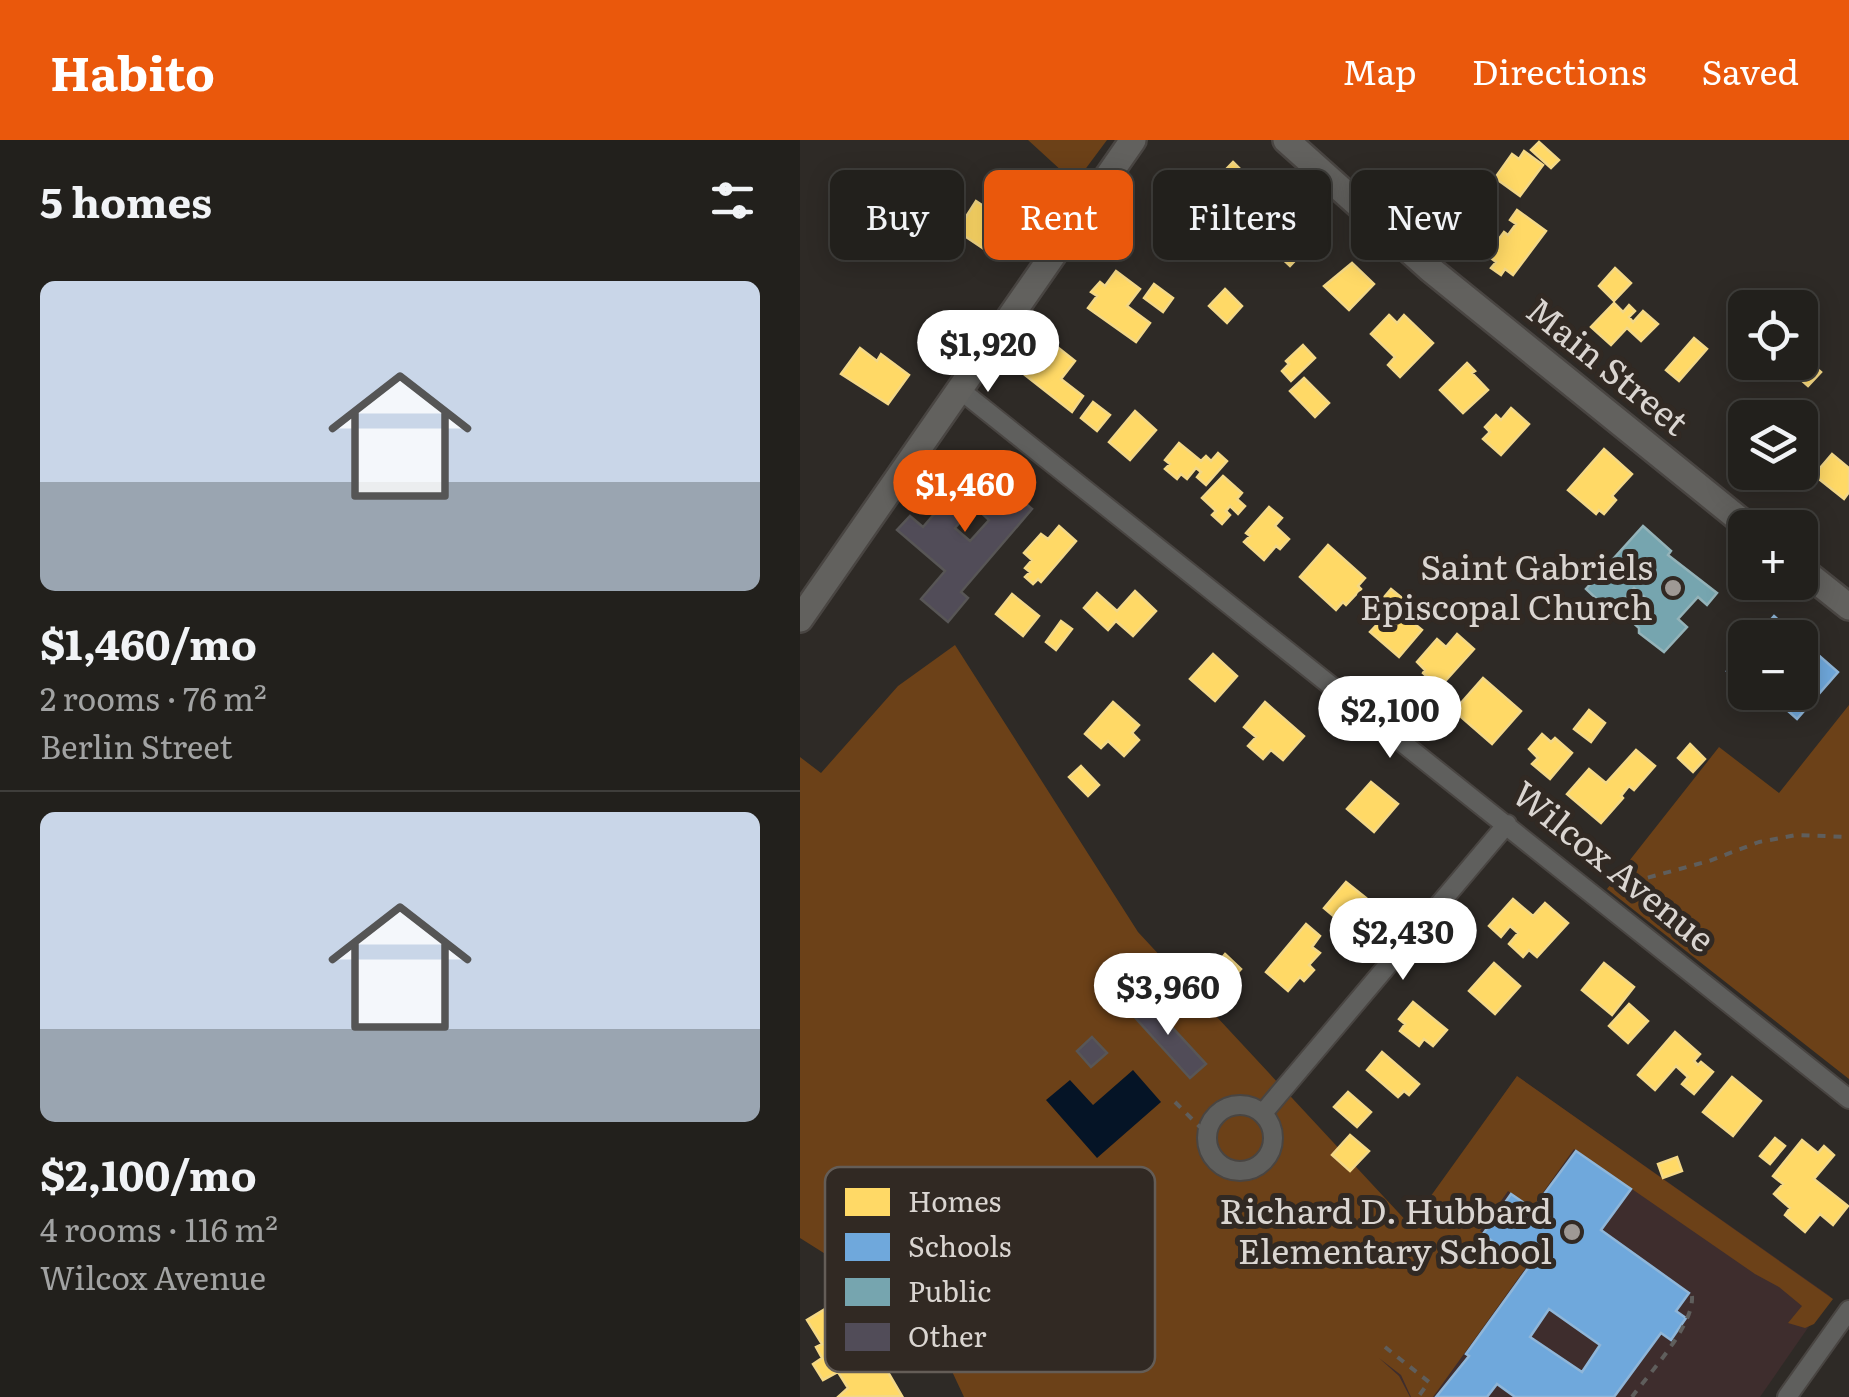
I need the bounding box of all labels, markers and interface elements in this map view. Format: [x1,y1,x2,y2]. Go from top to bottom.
text: Habito [50,35,215,106]
text: Map [1342,44,1417,96]
text: Directions [1472,44,1647,96]
text: Saved [1702,44,1799,96]
text: 5 homes [40,169,212,231]
chip: Buy [830,170,964,260]
chip: Rent [984,170,1133,260]
chip: Filters [1153,170,1331,260]
chip: New [1351,170,1497,260]
icon: filters [705,173,760,228]
street label: Main Street [1517,283,1701,446]
map controls [1728,290,1818,710]
button: locate [1728,290,1818,380]
pin: $1,920 [907,310,1069,395]
text: $1,920 [939,318,1037,366]
icon: home [310,346,490,526]
button: layers [1728,400,1818,490]
pin: $1,460 [884,450,1046,535]
text: $1,460 [915,458,1015,506]
button: + [1728,510,1818,600]
place label: Saint Gabriels Episcopal Church [1360,539,1653,631]
marker: Saint Gabriels Episcopal Church [1662,577,1684,599]
text: $1,460/mo [40,611,257,673]
button: − [1728,620,1818,710]
text: 2 rooms · 76 m² [40,673,267,721]
pin: $2,100 [1309,676,1471,761]
text: $2,100 [1340,684,1440,732]
text: Berlin Street [40,721,232,769]
street label: Wilcox Avenue [1502,767,1727,963]
icon: home [310,877,490,1057]
pin: $2,430 [1322,898,1484,983]
text: $2,430 [1352,906,1454,954]
pin: $3,960 [1087,953,1249,1038]
text: $3,960 [1116,961,1220,1009]
text: $2,100/mo [40,1142,257,1204]
legend [825,1167,1155,1372]
text: Homes [908,1179,1001,1221]
place label: Richard D. Hubbard Elementary School [1219,1183,1552,1275]
text: 4 rooms · 116 m² [40,1204,278,1252]
marker: Richard D. Hubbard Elementary School [1561,1221,1583,1243]
text: Schools [908,1224,1011,1266]
text: Wilcox Avenue [40,1252,266,1300]
text: Public [908,1269,991,1311]
text: Other [908,1314,987,1356]

